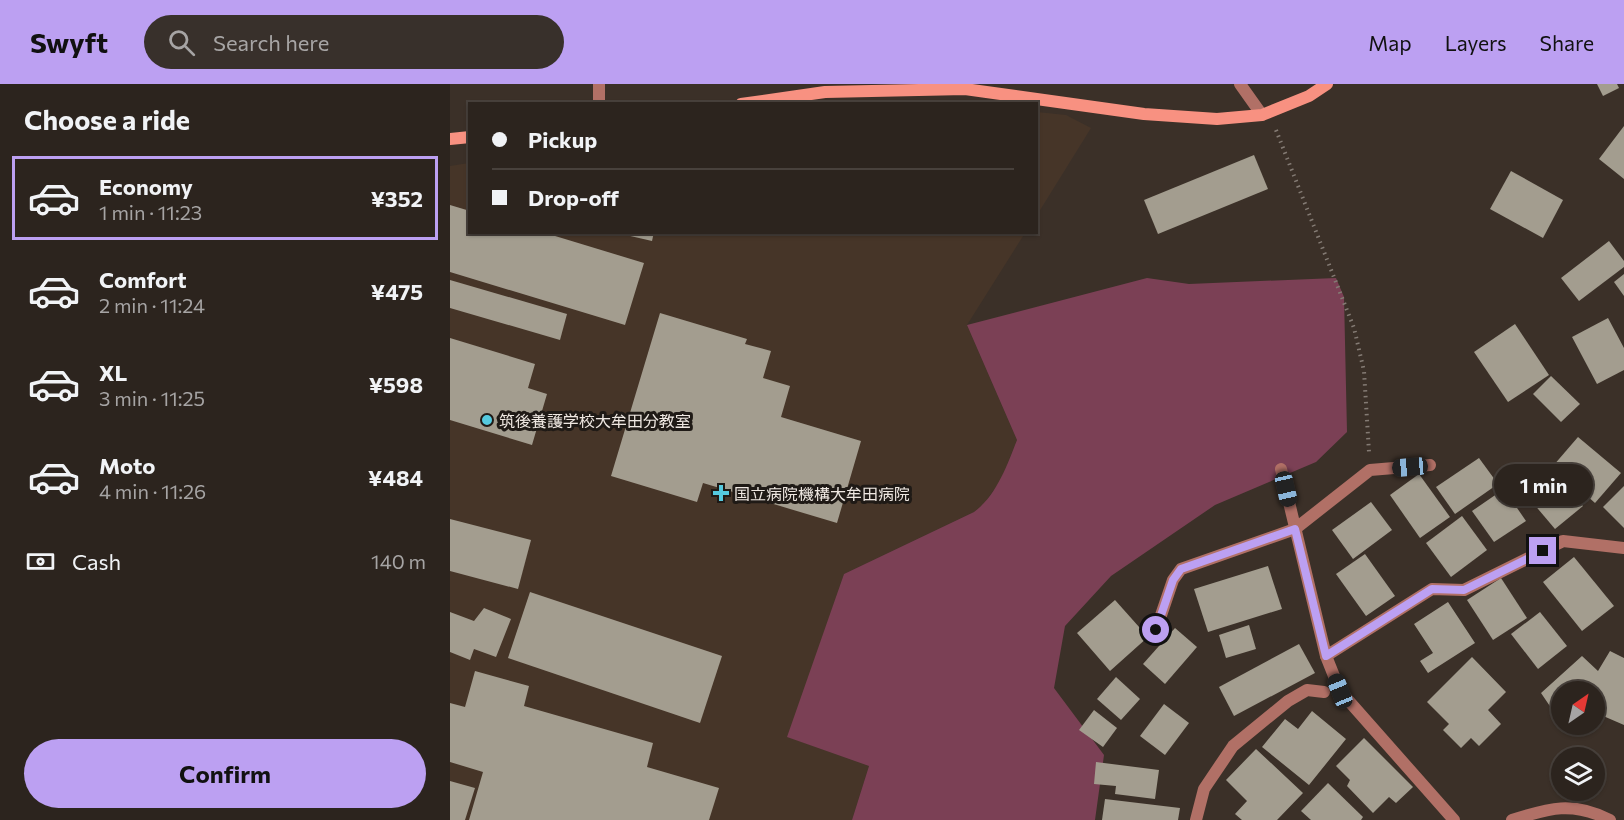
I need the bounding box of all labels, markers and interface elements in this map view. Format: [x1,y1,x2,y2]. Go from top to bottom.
search box [144,15,564,69]
text: Swyft [30,25,108,59]
icon: search [165,26,198,59]
text: Search here [213,29,329,56]
text: Map [1368,30,1412,55]
text: Layers [1445,30,1507,55]
text: Share [1540,30,1594,55]
text: Choose a ride [24,103,190,136]
text: Pickup [528,126,597,153]
icon: car [27,171,81,225]
text: Economy [99,173,193,200]
text: Drop-off [528,184,619,211]
text: ¥352 [371,185,423,212]
text: 1 min · 11:23 [99,200,202,224]
icon: car [27,264,81,318]
text: Comfort [99,266,187,293]
text: ¥475 [371,278,423,305]
text: 2 min · 11:24 [99,293,205,317]
icon: car [27,357,81,411]
text: XL [99,359,127,386]
text: ¥598 [369,371,423,398]
text: 3 min · 11:25 [99,386,205,410]
place label: 筑後養護学校大牟田分教室 [499,411,691,430]
marker: 筑後養護学校大牟田分教室 [480,413,494,427]
icon: car [27,450,81,504]
text: Moto [99,452,155,479]
car [1391,456,1429,478]
text: ¥484 [368,464,423,491]
callout: 1 min [1494,464,1592,506]
car [1273,469,1299,509]
text: 1 min [1520,473,1567,497]
text: 4 min · 11:26 [99,479,206,503]
marker: 国立病院機構大牟田病院 [712,484,730,502]
place label: 国立病院機構大牟田病院 [734,484,910,503]
route end [1529,537,1556,564]
icon: cash [24,545,57,578]
text: Cash [72,548,121,575]
text: 140 m [371,549,426,573]
route start [1142,616,1169,643]
car [1325,671,1355,711]
north arrow [1551,681,1605,735]
map controls [1551,681,1605,801]
button: Confirm [24,739,426,808]
button: layers [1551,747,1605,801]

